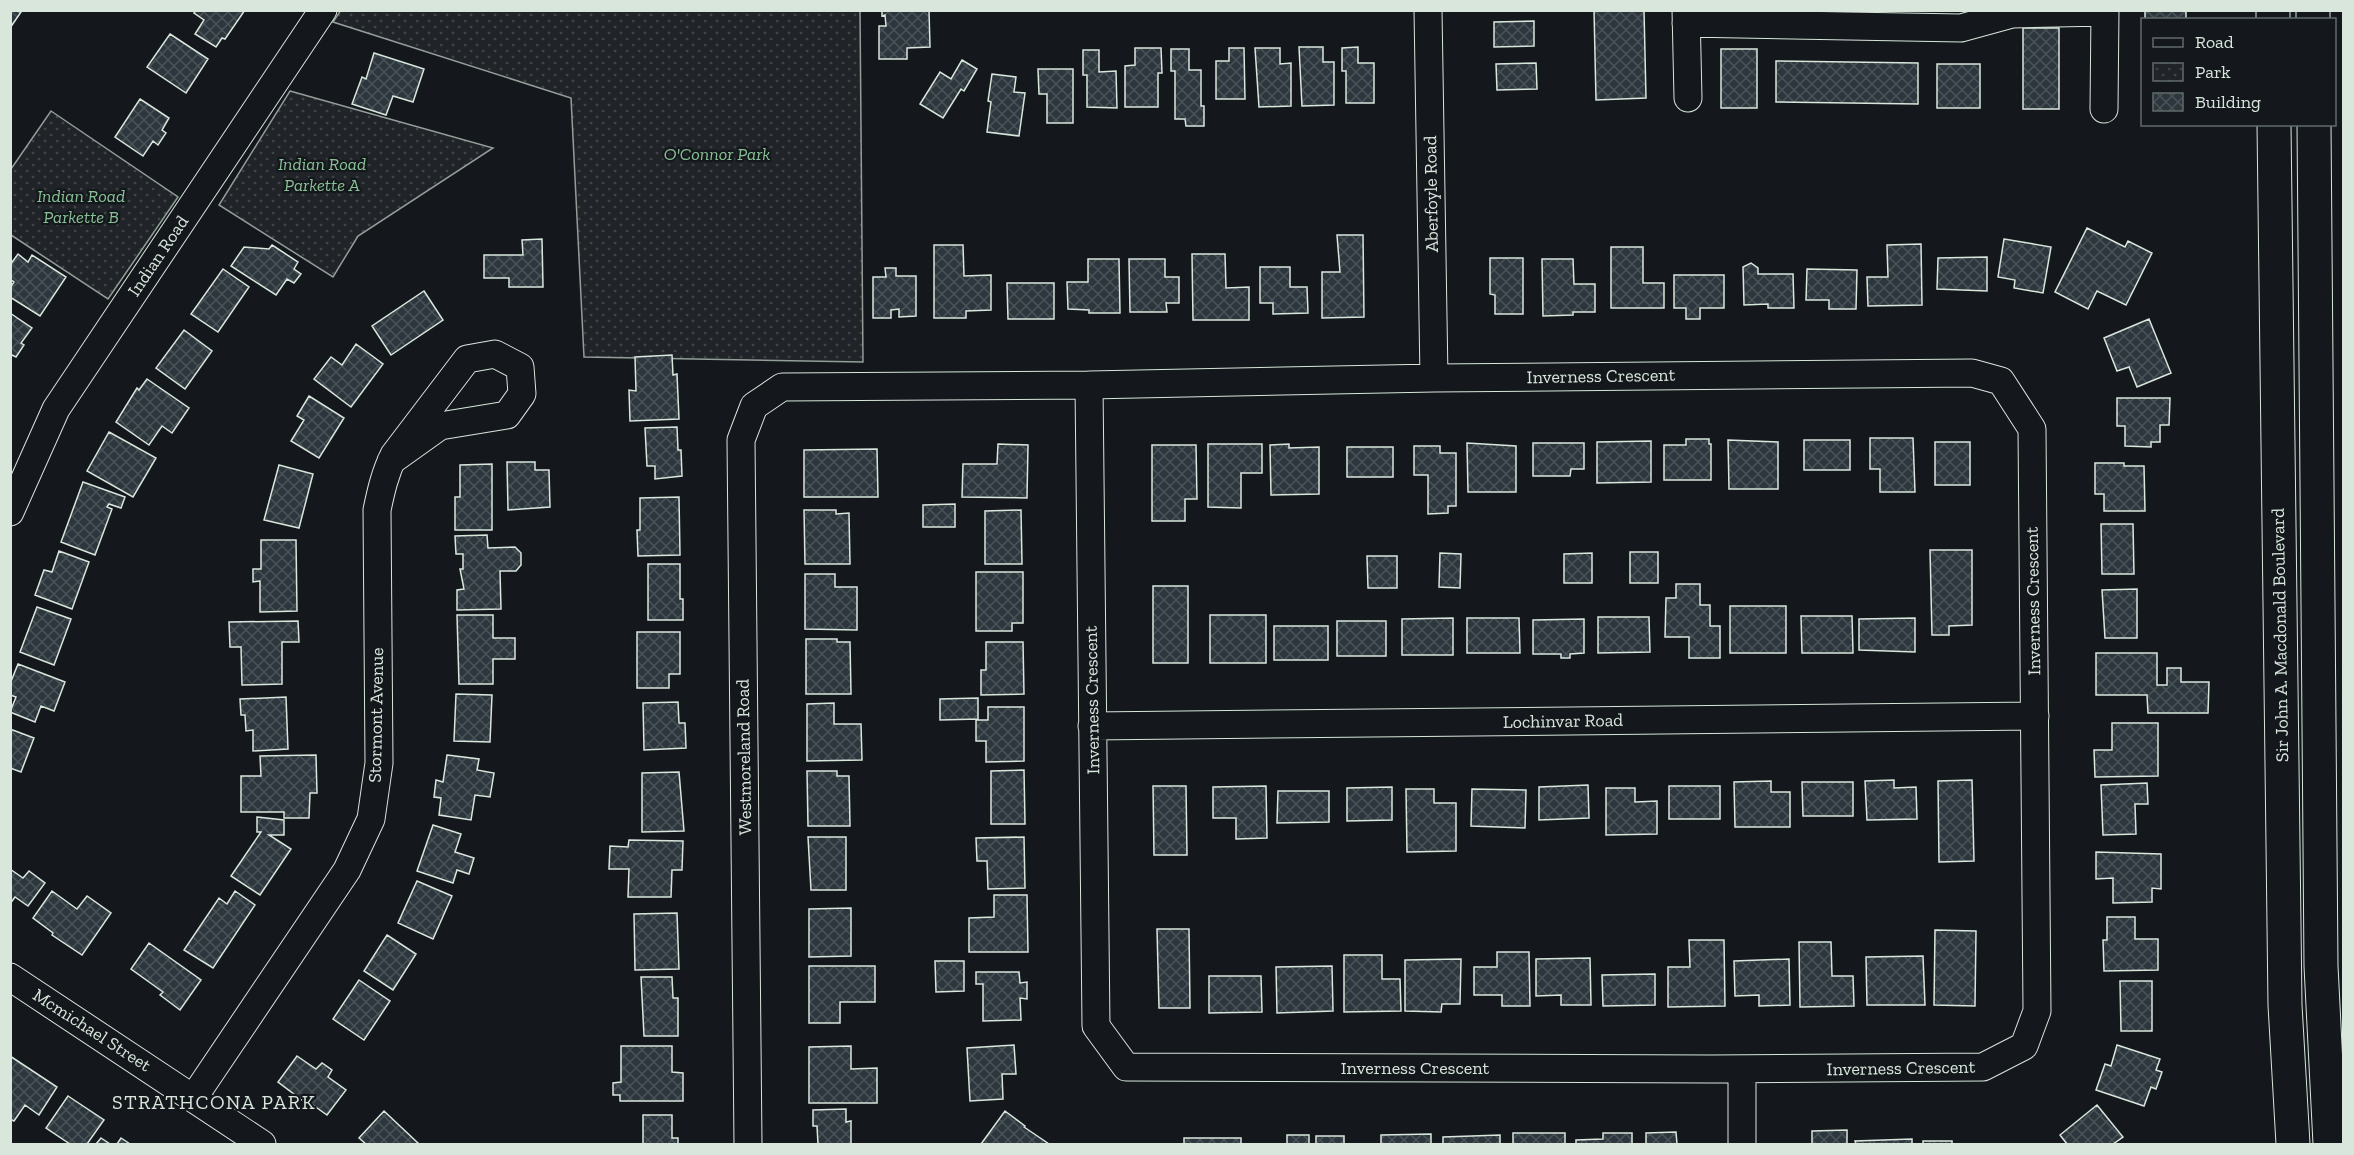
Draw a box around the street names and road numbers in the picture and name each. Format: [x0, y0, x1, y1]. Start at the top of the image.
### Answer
street label: Aberfoyle Road [1419, 135, 1443, 253]
street label: Indian Road [123, 211, 193, 301]
street label: Inverness Crescent [1527, 364, 1676, 388]
street label: Sir John A. Macdonald Boulevard [2267, 508, 2293, 762]
street label: Inverness Crescent [2021, 526, 2045, 675]
street label: Inverness Crescent [1080, 625, 1104, 774]
street label: Stormont Avenue [364, 647, 388, 783]
street label: Westmoreland Road [732, 679, 756, 835]
street label: Lochinvar Road [1503, 709, 1623, 733]
street label: Mcmichael Street [29, 984, 155, 1076]
street label: Inverness Crescent [1827, 1056, 1976, 1080]
street label: Inverness Crescent [1341, 1057, 1490, 1079]

